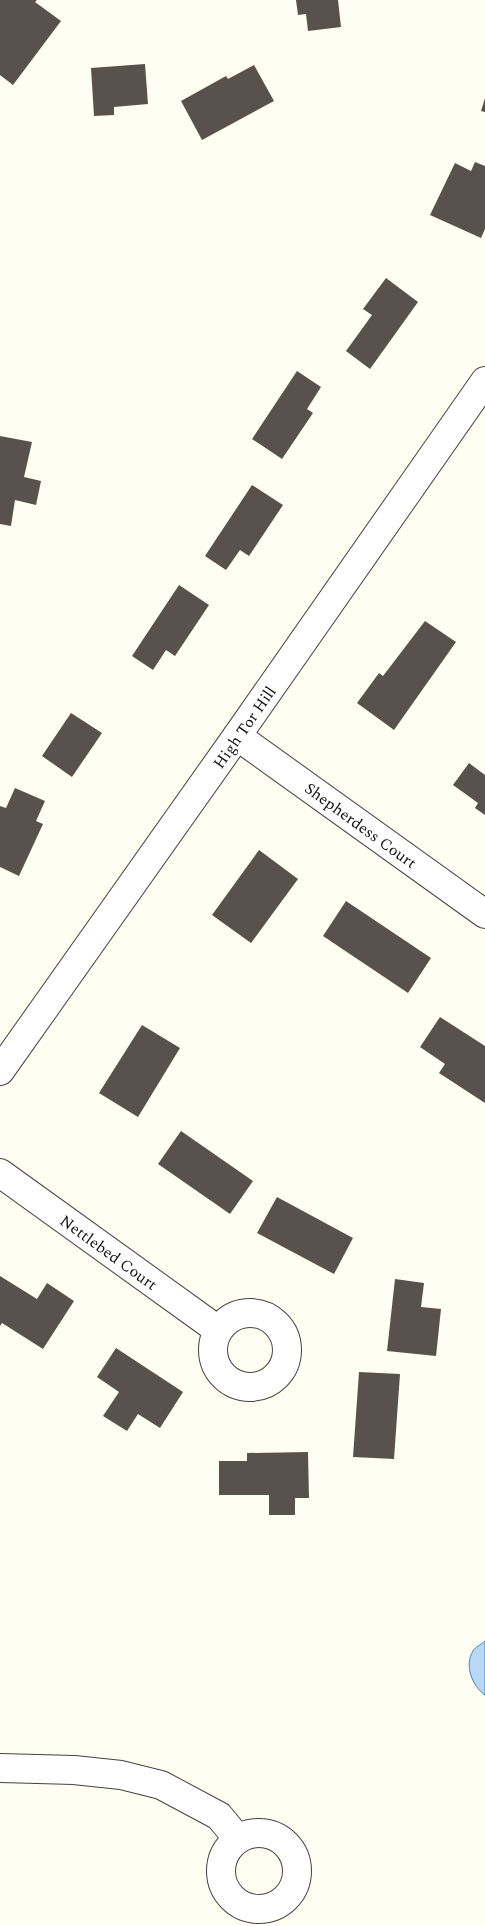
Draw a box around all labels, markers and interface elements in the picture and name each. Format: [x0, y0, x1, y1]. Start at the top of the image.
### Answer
street label: High Tor Hill [207, 681, 282, 774]
street label: Shepherdess Court [299, 777, 422, 875]
street label: Nettlebed Court [55, 1209, 162, 1297]

